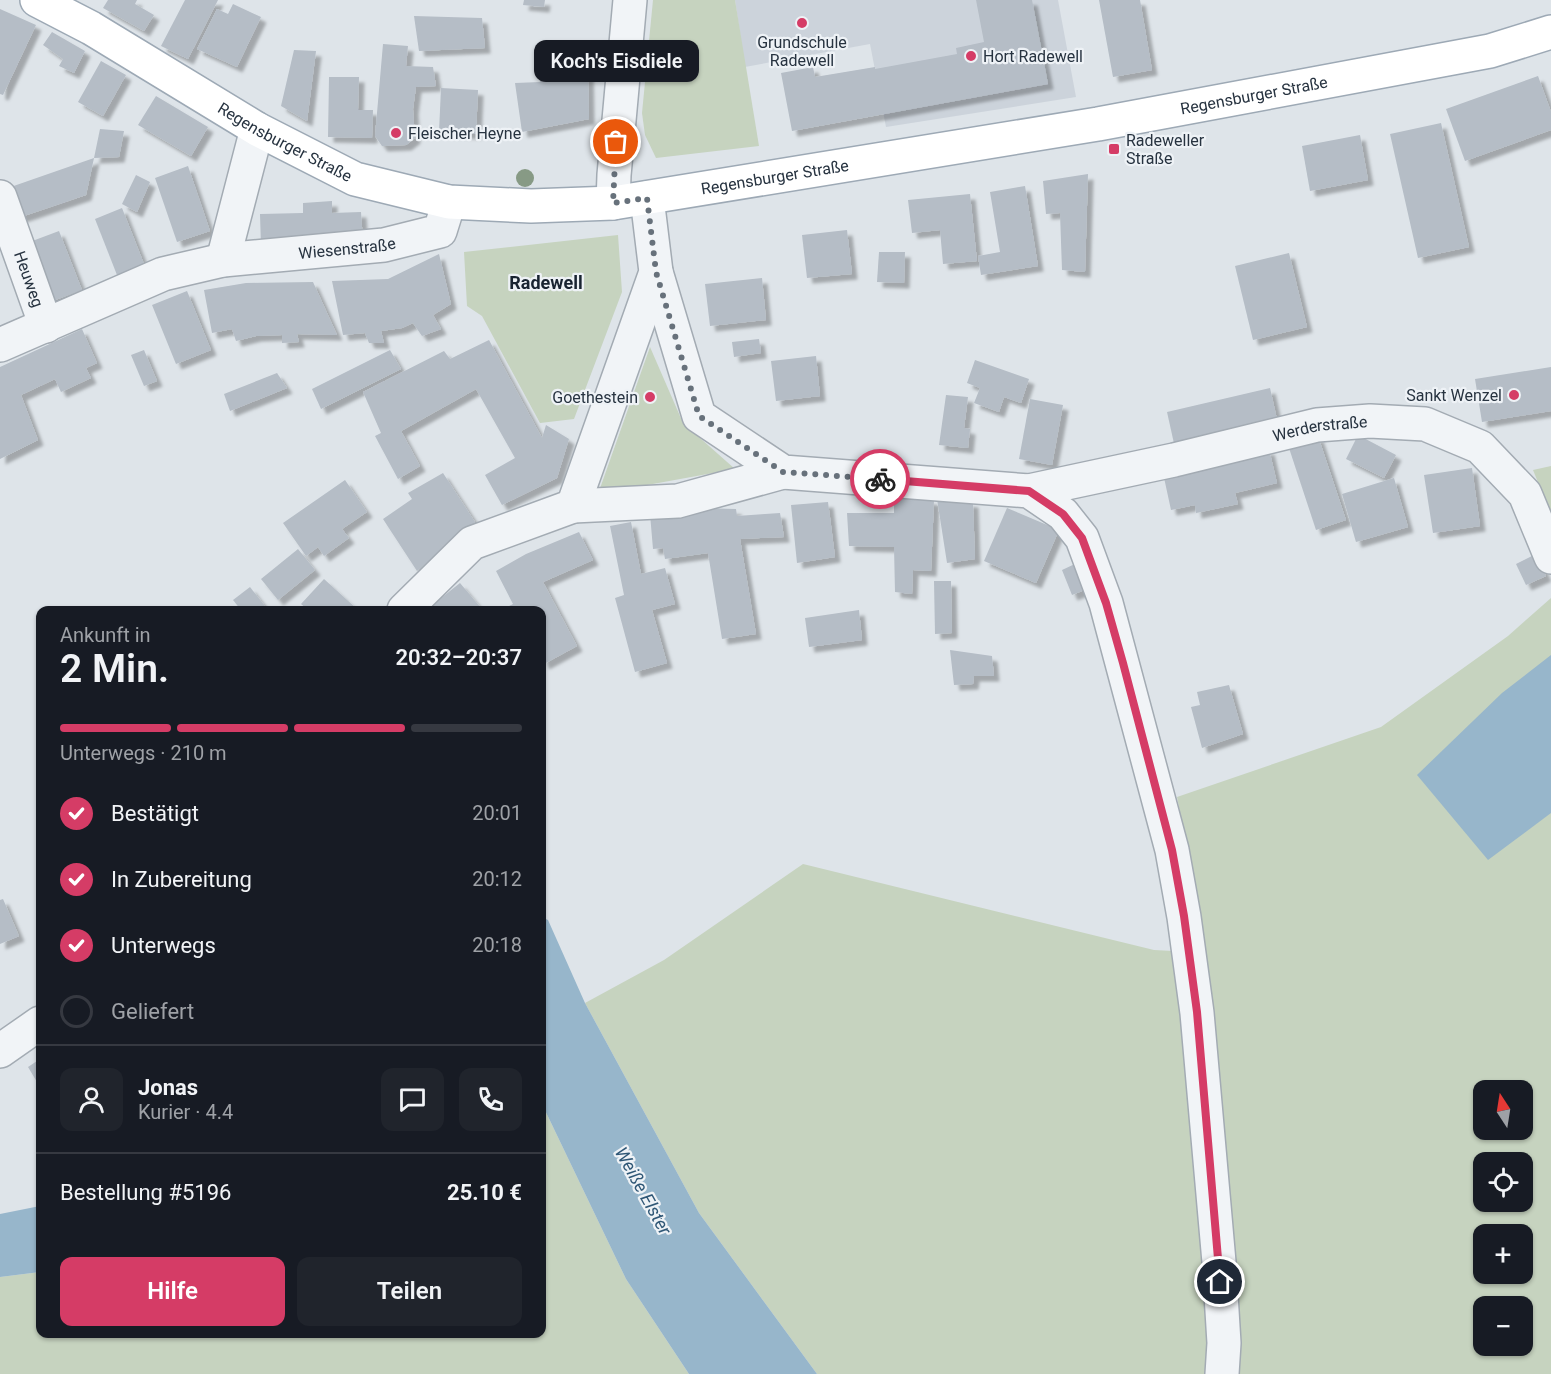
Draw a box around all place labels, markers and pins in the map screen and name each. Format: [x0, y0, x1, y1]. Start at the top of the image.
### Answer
marker: Grundschule Radewell [795, 16, 809, 30]
place label: Grundschule Radewell [757, 33, 847, 70]
callout: Koch's Eisdiele [534, 40, 698, 82]
place label: Hort Radewell [983, 47, 1083, 66]
marker: Hort Radewell [964, 49, 978, 63]
pin [590, 116, 641, 167]
place label: Fleischer Heyne [408, 124, 521, 143]
marker: Fleischer Heyne [389, 126, 403, 140]
place label: Radeweller Straße [1126, 131, 1205, 168]
marker: Radeweller Straße [1107, 142, 1121, 156]
place label: Sankt Wenzel [1406, 386, 1502, 405]
place label: Goethestein [552, 388, 638, 407]
marker: Sankt Wenzel [1507, 388, 1521, 402]
marker: Goethestein [643, 390, 657, 404]
pin [1194, 1256, 1245, 1307]

